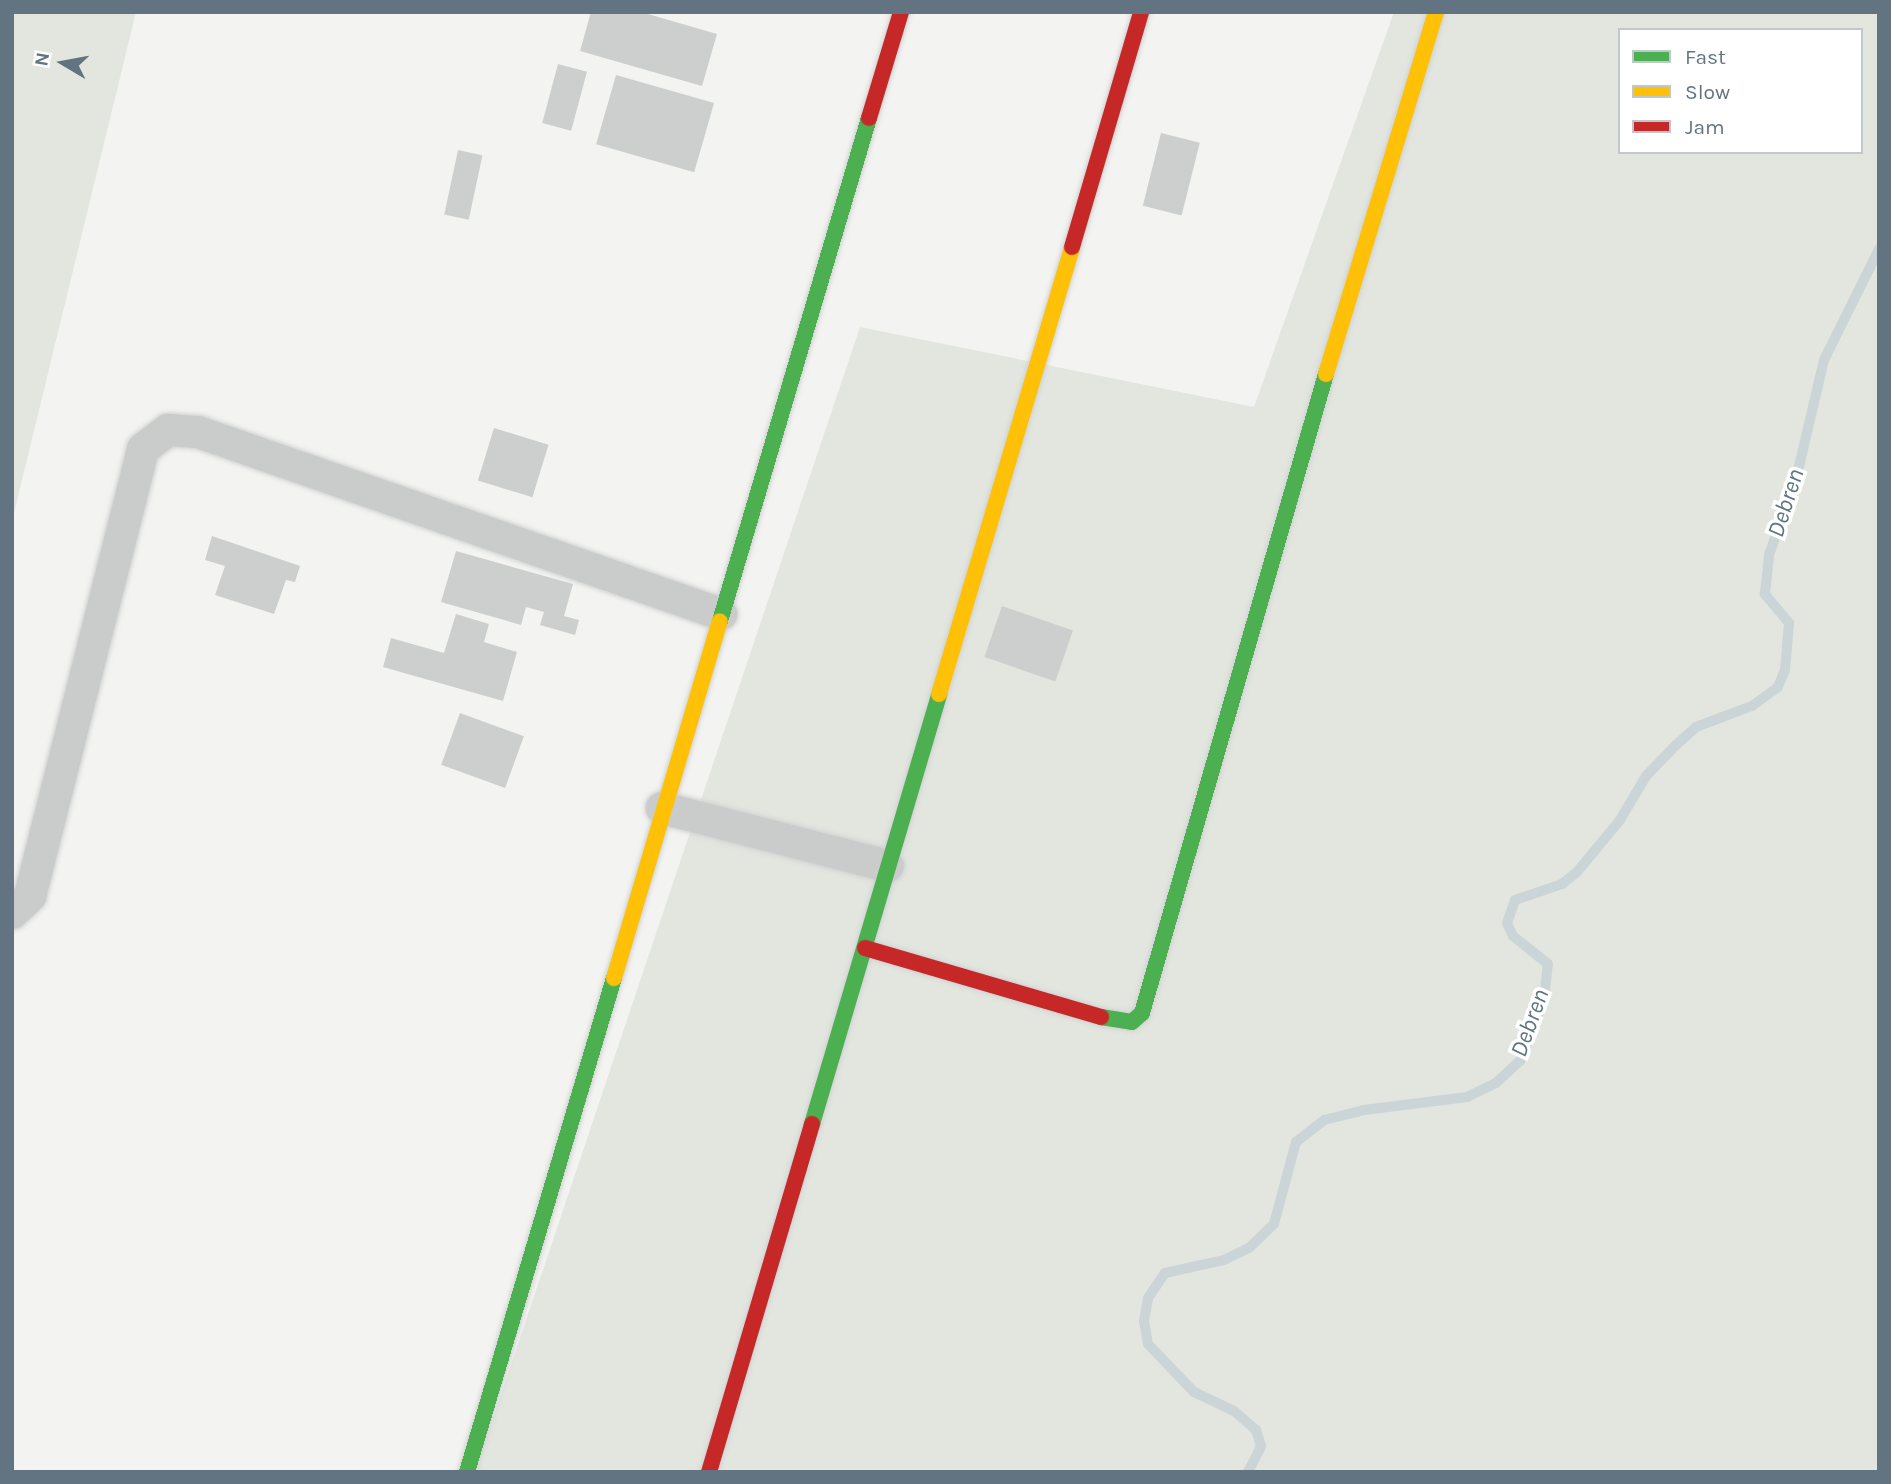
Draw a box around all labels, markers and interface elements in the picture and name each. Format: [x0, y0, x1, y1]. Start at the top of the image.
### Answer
north arrow [28, 28, 98, 98]
legend [1618, 28, 1863, 154]
text: Fast [1685, 45, 1726, 69]
text: N [30, 51, 54, 68]
text: Slow [1685, 80, 1730, 104]
text: Jam [1685, 115, 1725, 139]
water label: Debren [1761, 465, 1811, 541]
water label: Debren [1504, 985, 1556, 1061]

